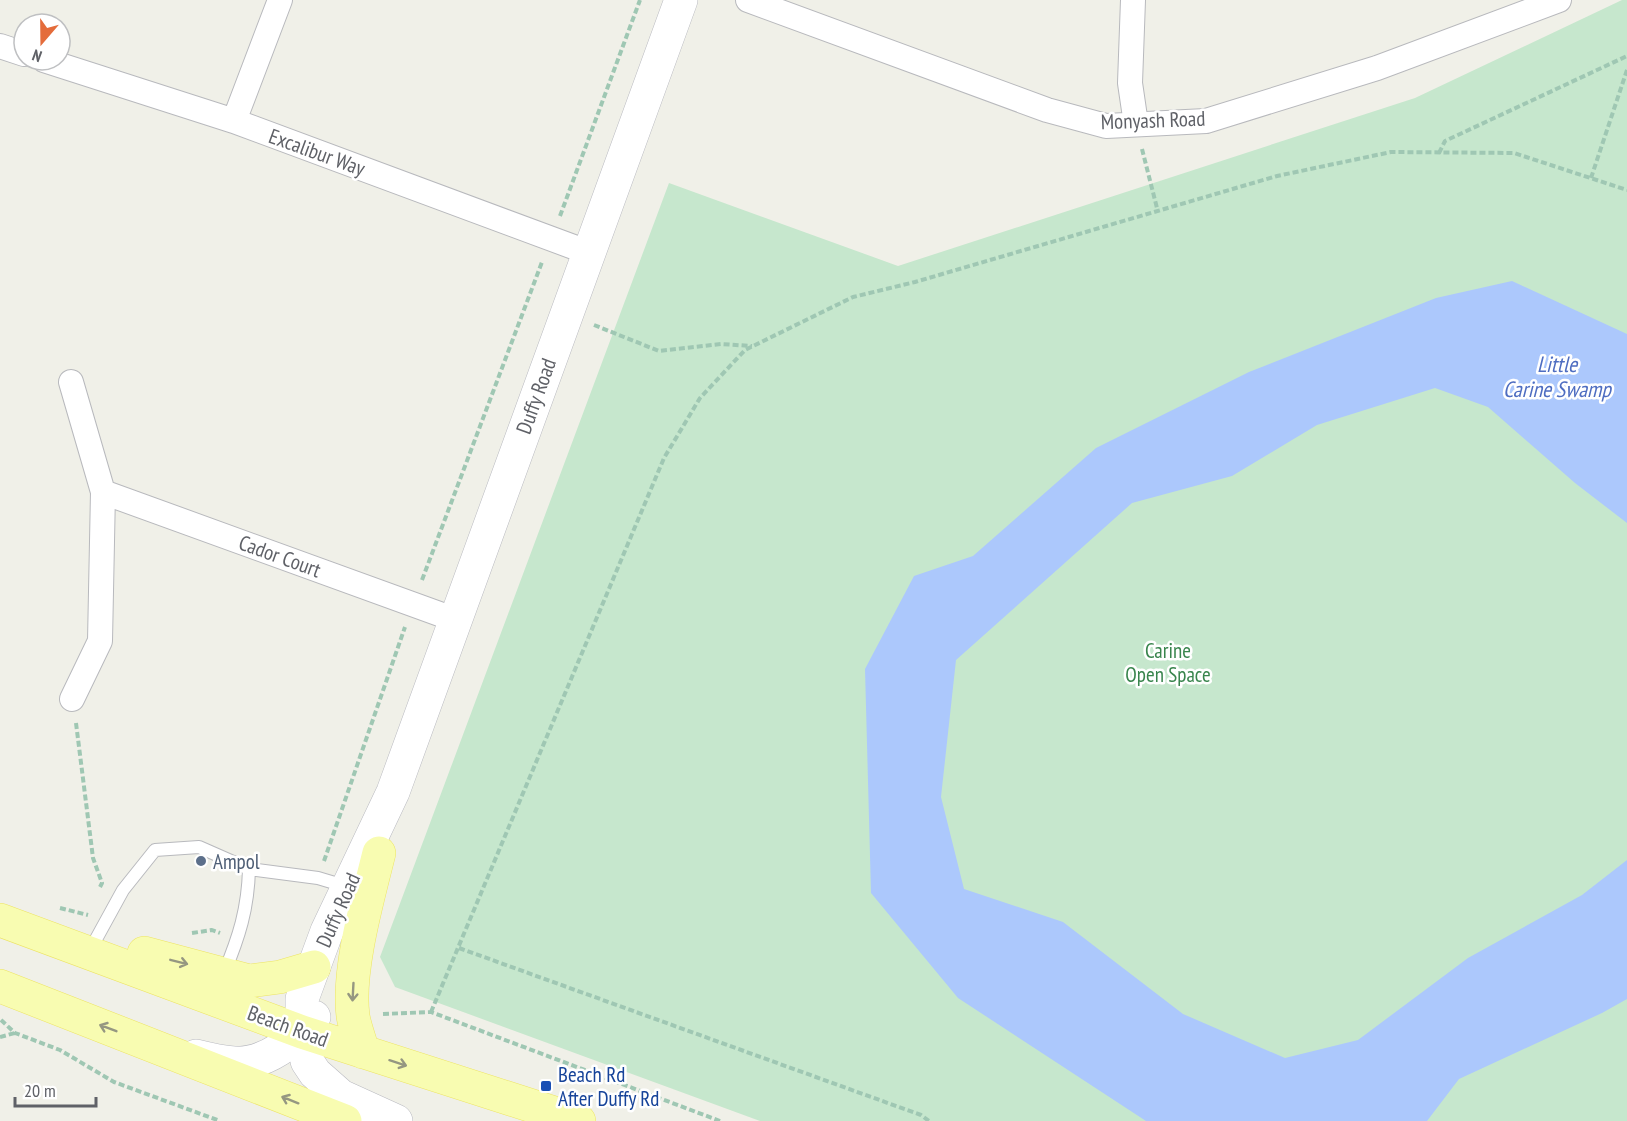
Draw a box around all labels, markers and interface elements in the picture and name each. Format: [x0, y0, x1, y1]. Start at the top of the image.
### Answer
north arrow [12, 12, 72, 72]
text: N [29, 45, 44, 67]
street label: Monyash Road [1100, 105, 1206, 135]
street label: Excalibur Way [265, 122, 369, 182]
water label: Little Carine Swamp [1503, 350, 1612, 403]
street label: Duffy Road [510, 354, 562, 438]
street label: Cador Court [235, 529, 325, 583]
park label: Carine Open Space [1125, 637, 1211, 688]
place label: Ampol [213, 848, 260, 875]
marker: Ampol [194, 854, 208, 868]
street label: Duffy Road [310, 869, 366, 951]
one-way arrow [169, 957, 188, 969]
one-way arrow [348, 982, 359, 1002]
street label: Beach Road [244, 999, 332, 1053]
one-way arrow [99, 1022, 118, 1033]
one-way arrow [388, 1058, 407, 1069]
place label: Beach Rd After Duffy Rd [558, 1061, 659, 1112]
scale bar [15, 1070, 96, 1108]
text: 20 m [24, 1079, 56, 1102]
marker: Beach Rd After Duffy Rd [539, 1079, 553, 1093]
one-way arrow [282, 1093, 300, 1104]

